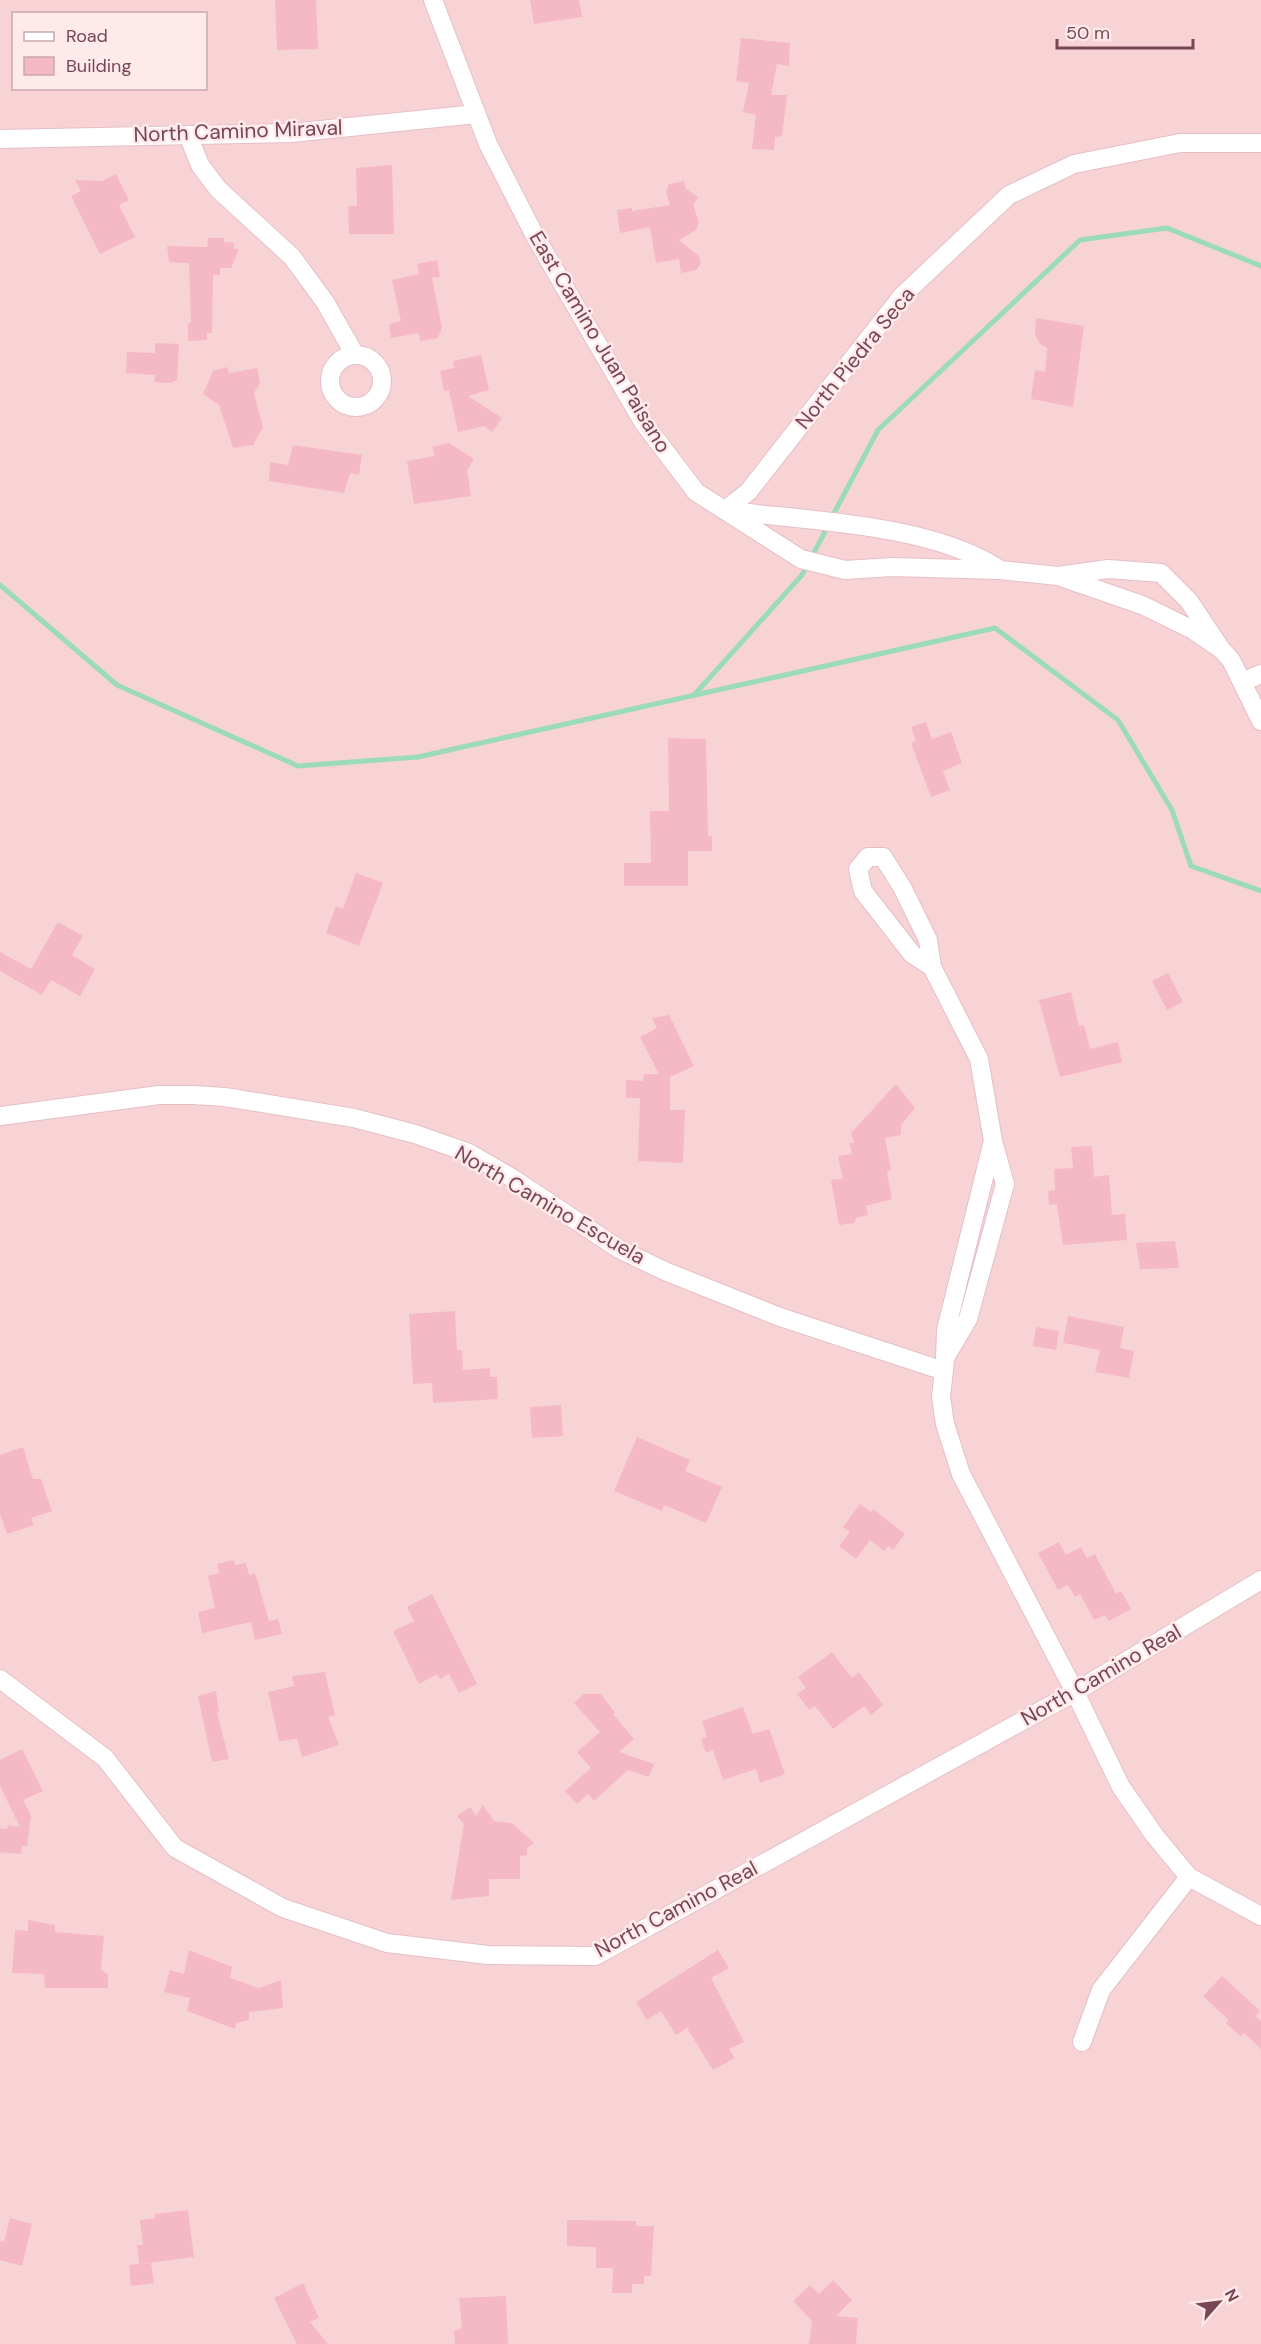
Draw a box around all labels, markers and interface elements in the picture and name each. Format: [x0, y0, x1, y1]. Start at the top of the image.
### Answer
legend [12, 12, 207, 90]
scale bar [1057, 12, 1194, 50]
text: 50 m [1066, 21, 1110, 45]
text: Road [66, 24, 108, 48]
text: Building [66, 54, 131, 78]
street label: North Camino Miraval [133, 113, 343, 149]
street label: East Camino Juan Paisano [523, 226, 677, 458]
street label: North Piedra Seca [789, 281, 921, 435]
street label: North Camino Escuela [450, 1139, 650, 1271]
street label: North Camino Real [1016, 1618, 1186, 1732]
street label: North Camino Real [590, 1854, 762, 1964]
north arrow [1189, 2272, 1249, 2332]
text: N [1220, 2285, 1244, 2305]

